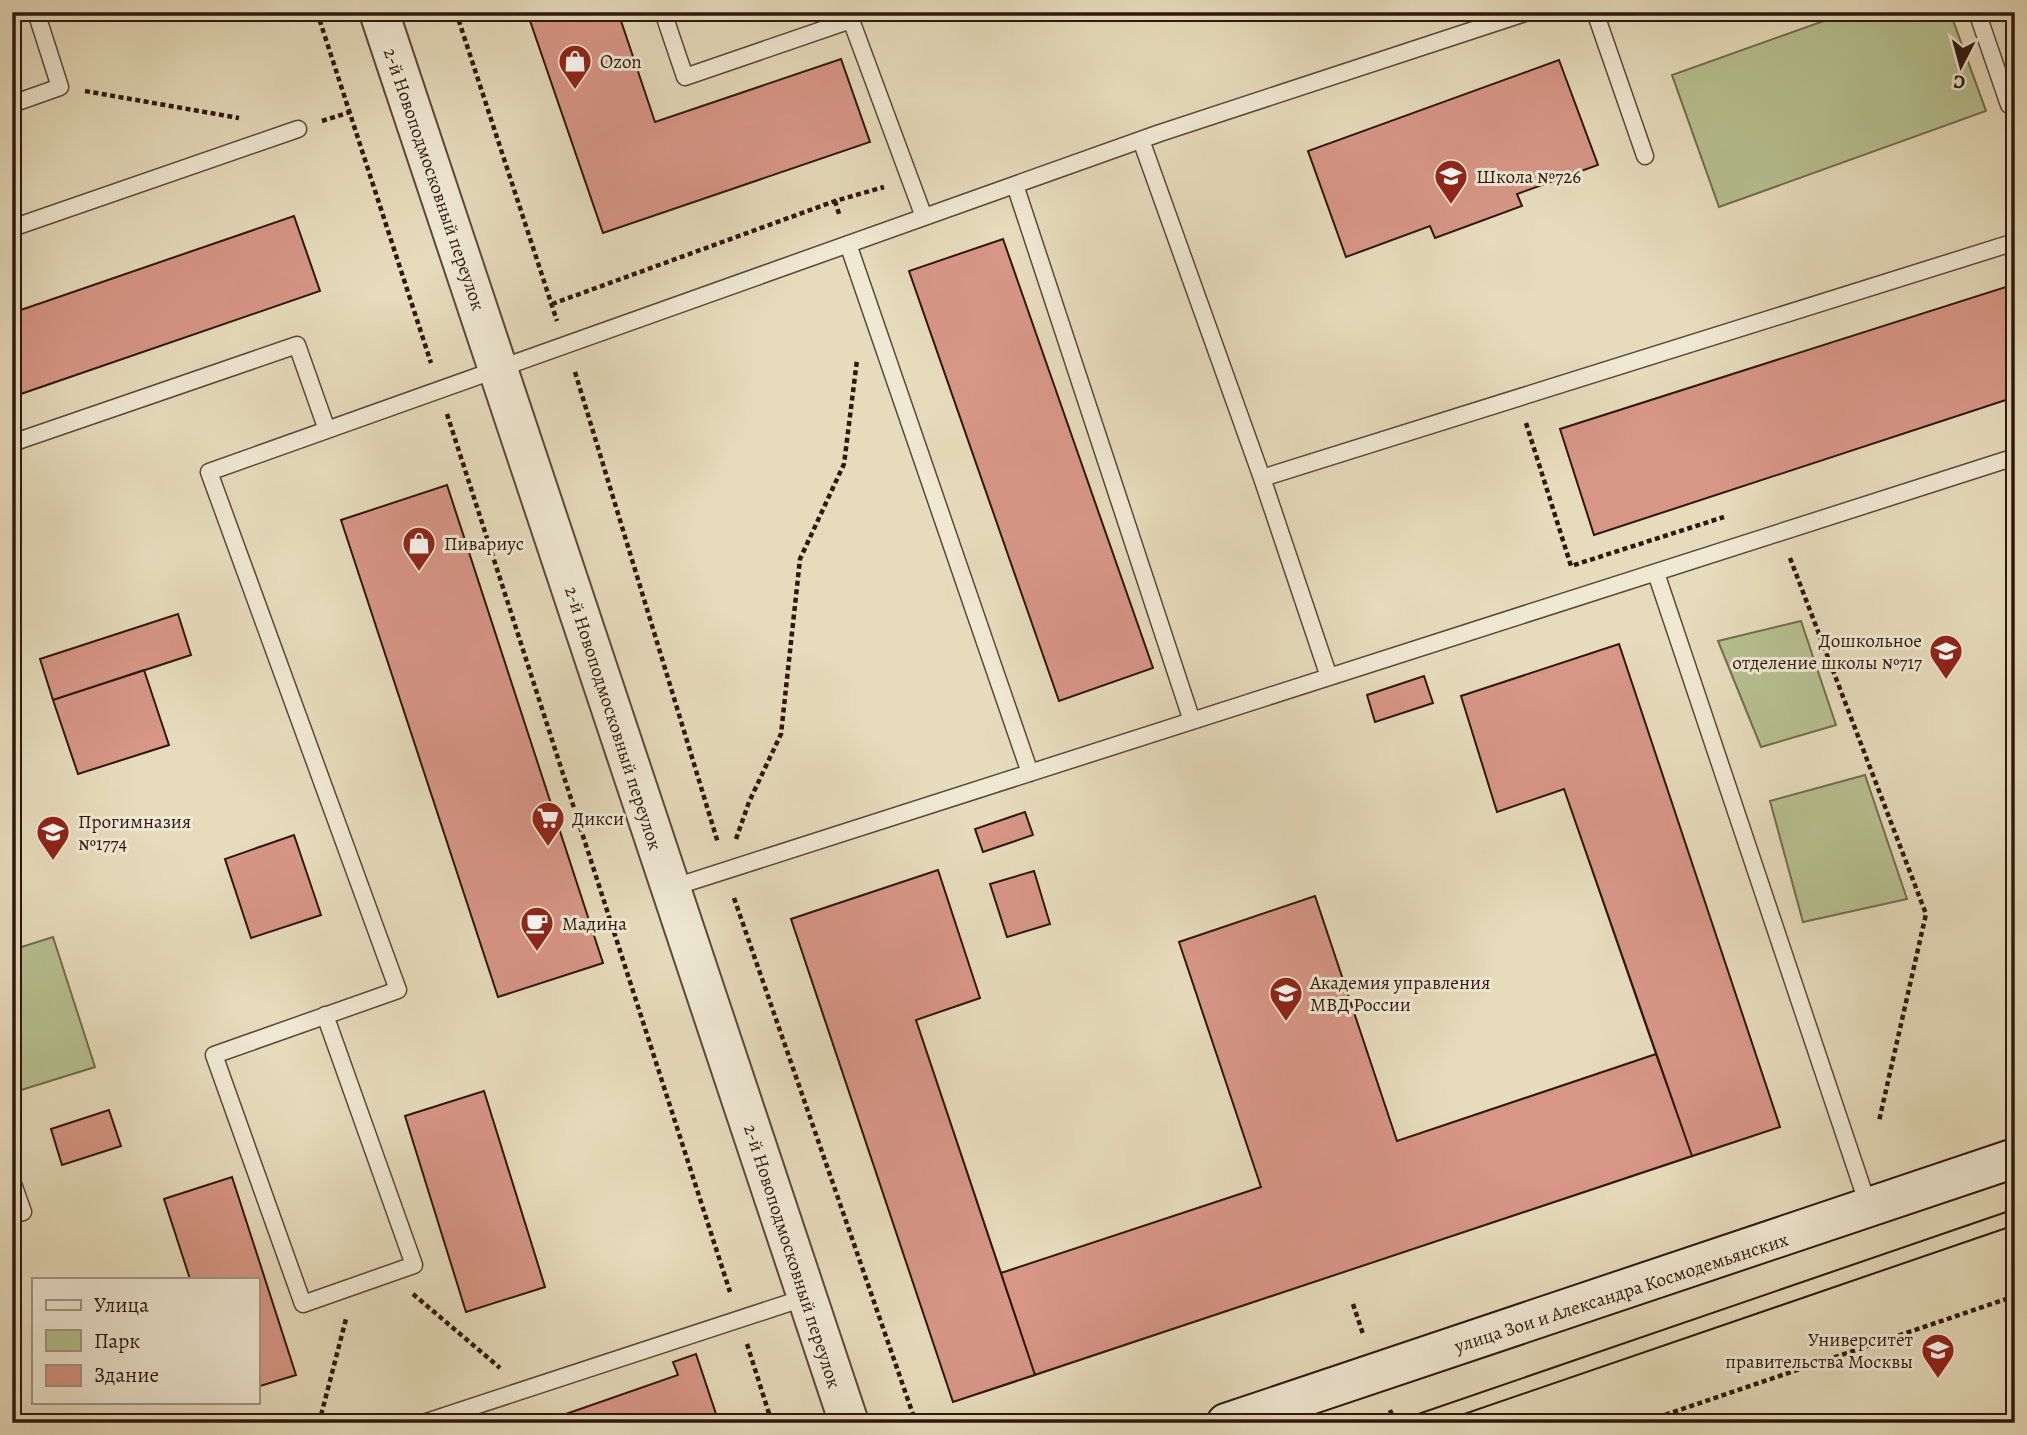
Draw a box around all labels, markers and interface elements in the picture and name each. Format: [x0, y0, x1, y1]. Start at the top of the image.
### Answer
north arrow [1926, 32, 1996, 102]
shop icon: Ozon [556, 42, 594, 91]
street label: 2-й Новоподмосковный переулок [377, 45, 491, 314]
place label: Ozon [600, 49, 642, 75]
text: С [1952, 68, 1967, 95]
school or university icon: Школа №726 [1432, 157, 1470, 206]
place label: Школа №726 [1476, 164, 1581, 190]
shop icon: Пивариус [400, 524, 438, 573]
place label: Пивариус [444, 531, 524, 557]
street label: 2-й Новоподмосковный переулок [558, 583, 668, 854]
place label: Дошкольное отделение школы №717 [1732, 628, 1922, 676]
school or university icon: Дошкольное отделение школы №717 [1927, 632, 1965, 681]
supermarket icon: Дикси [529, 799, 567, 848]
place label: Дикси [572, 806, 624, 832]
place label: Прогимназия №1774 [78, 809, 191, 857]
school or university icon: Прогимназия №1774 [34, 813, 72, 862]
cafe icon: Мадина [518, 904, 556, 953]
place label: Мадина [562, 911, 627, 937]
place label: Академия управления МВД России [1309, 970, 1490, 1018]
school or university icon: Академия управления МВД России [1267, 974, 1305, 1023]
street label: 2-й Новоподмосковный переулок [737, 1121, 847, 1392]
street label: улица Зои и Александра Космодемьянских [1450, 1226, 1792, 1360]
legend [32, 1278, 259, 1404]
text: Улица [94, 1291, 149, 1319]
text: Парк [94, 1327, 140, 1355]
place label: Университет правительства Москвы [1725, 1327, 1914, 1375]
school or university icon: Университет правительства Москвы [1919, 1331, 1957, 1380]
text: Здание [94, 1361, 159, 1389]

